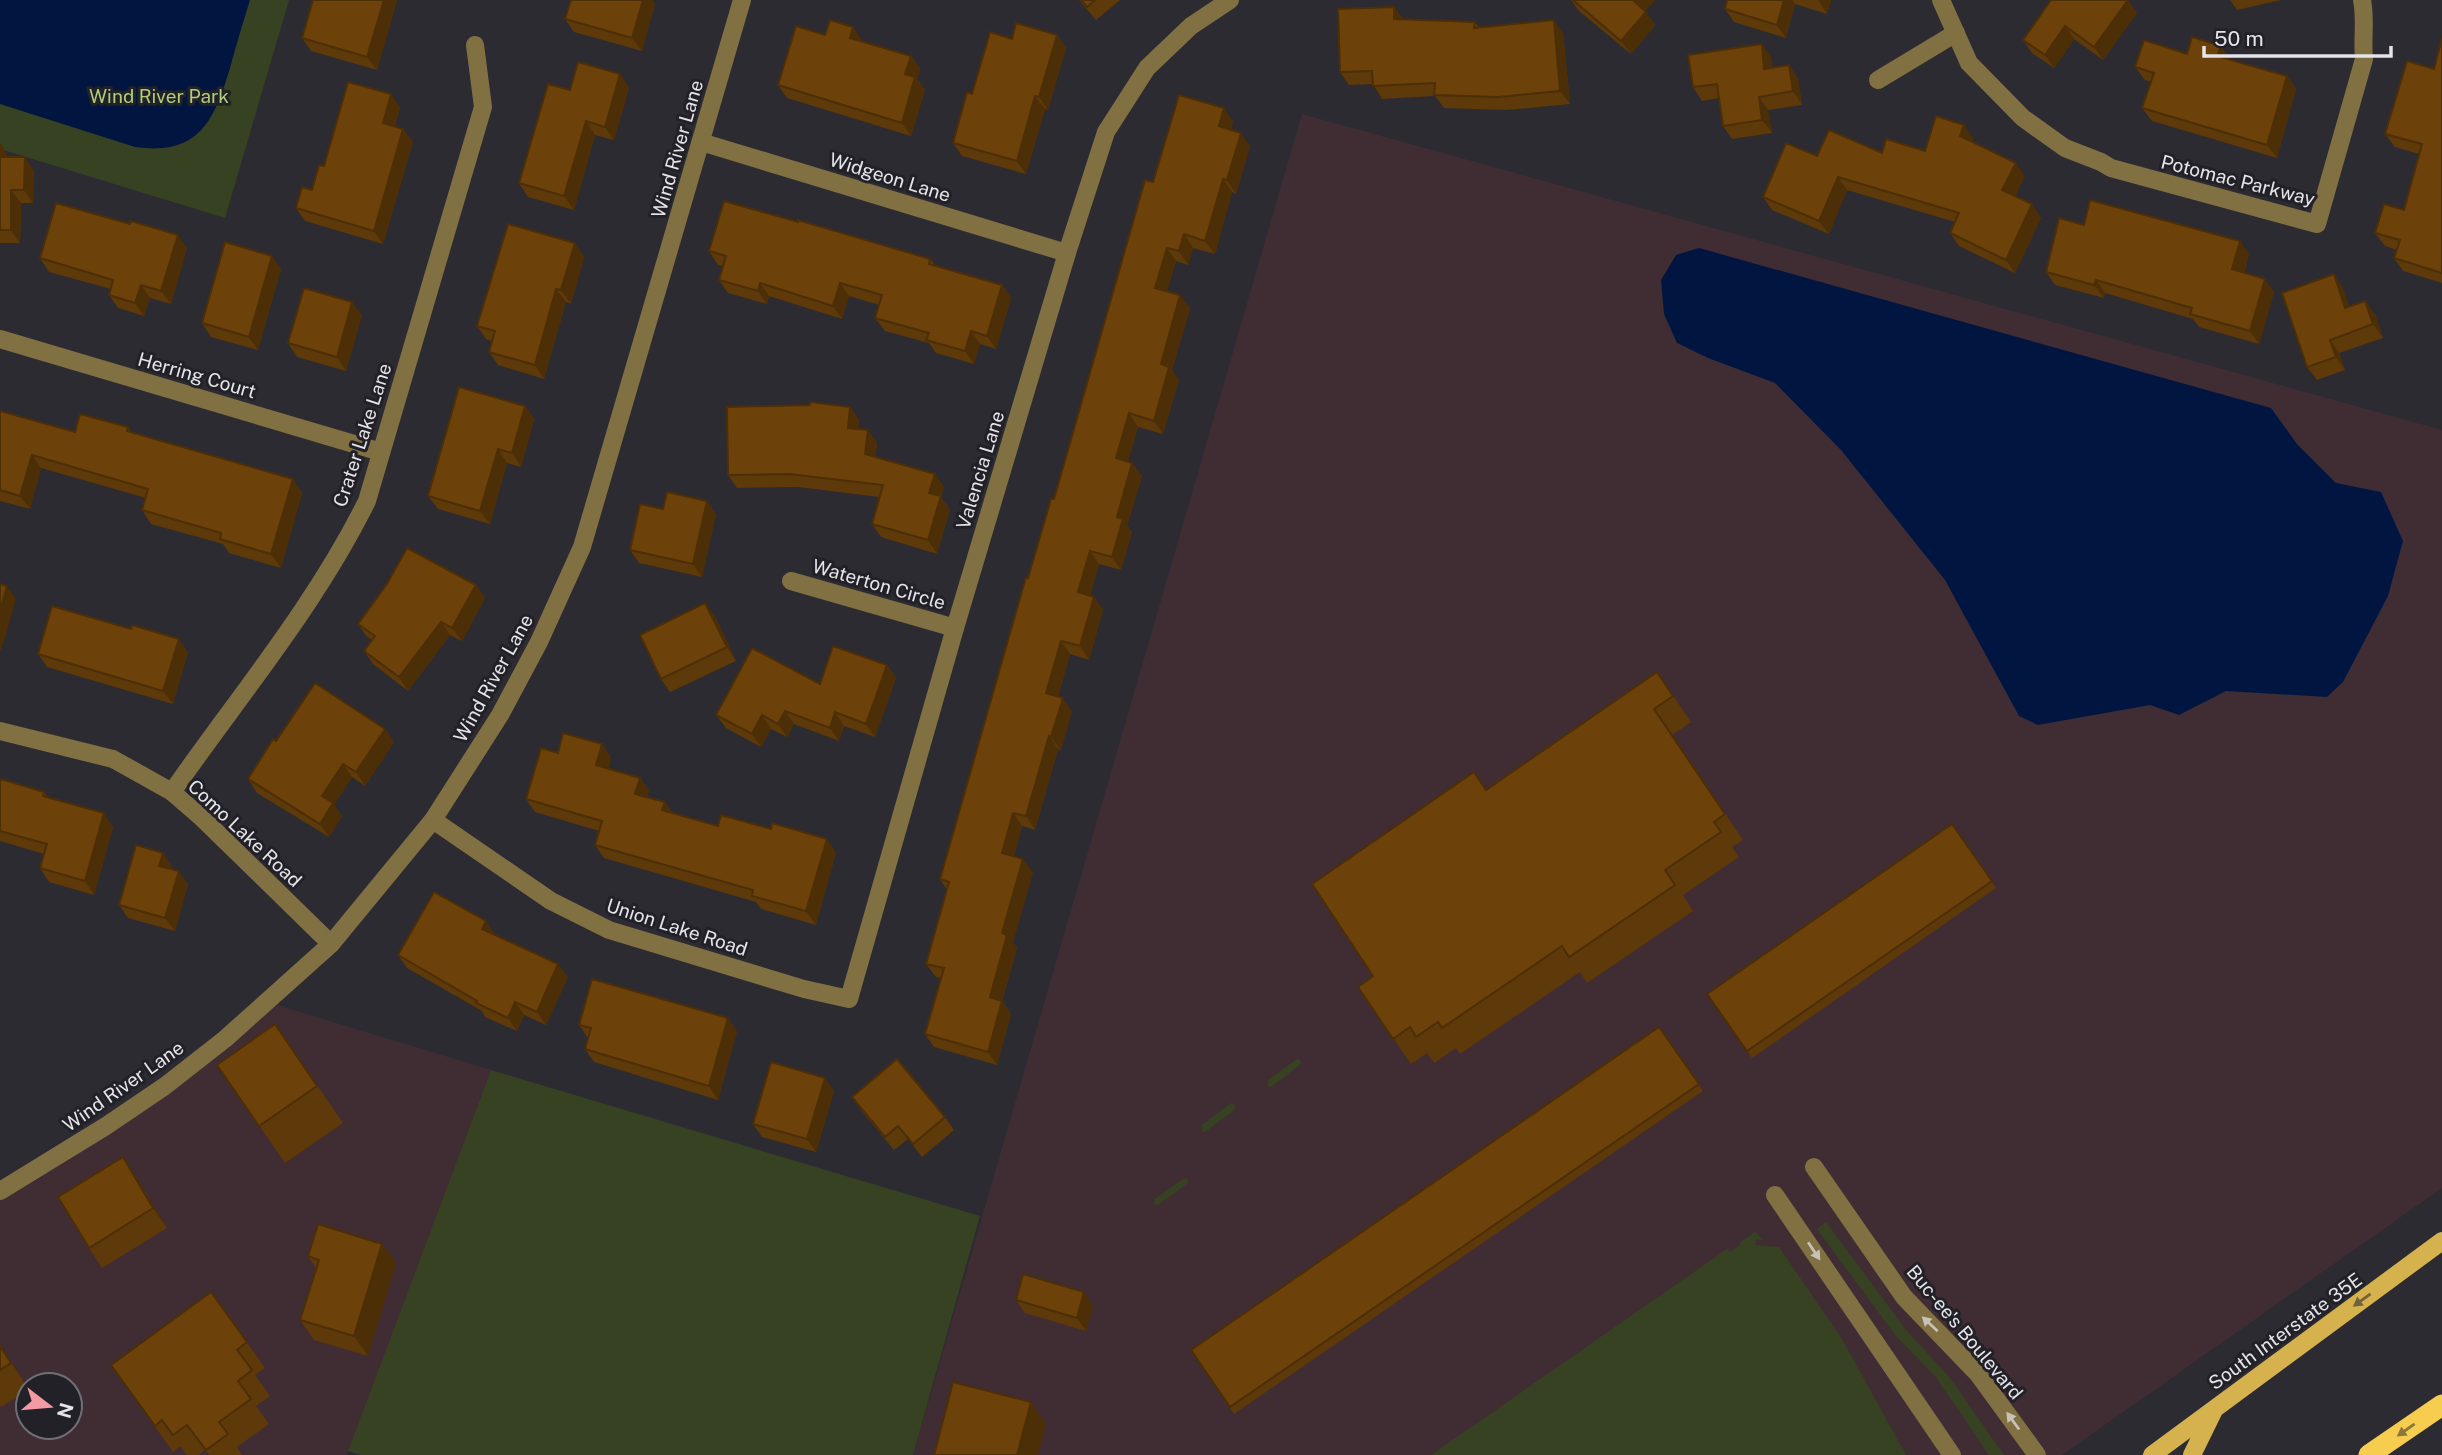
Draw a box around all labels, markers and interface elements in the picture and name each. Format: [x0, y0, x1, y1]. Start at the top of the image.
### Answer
scale bar [2204, 14, 2391, 58]
text: 50 m [2214, 26, 2264, 51]
street label: Wind River Lane [647, 78, 707, 220]
park label: Wind River Park [89, 85, 229, 107]
street label: Widgeon Lane [827, 148, 953, 206]
street label: Potomac Parkway [2159, 150, 2317, 210]
street label: Herring Court [135, 348, 259, 402]
street label: Crater Lake Lane [328, 360, 396, 510]
street label: Valencia Lane [952, 408, 1008, 532]
street label: Waterton Circle [810, 554, 948, 614]
street label: Wind River Lane [449, 610, 537, 746]
street label: Como Lake Road [184, 775, 306, 891]
street label: Union Lake Road [604, 894, 750, 960]
street label: Wind River Lane [58, 1036, 188, 1136]
one-way arrow [1807, 1241, 1820, 1261]
street label: Buc-ee's Boulevard [1902, 1260, 2028, 1404]
street label: South Interstate 35E [2204, 1268, 2366, 1394]
one-way arrow [2353, 1293, 2371, 1307]
one-way arrow [1922, 1316, 1939, 1332]
north arrow [14, 1371, 84, 1441]
text: N [53, 1401, 78, 1421]
one-way arrow [2006, 1412, 2020, 1430]
one-way arrow [2397, 1423, 2415, 1437]

